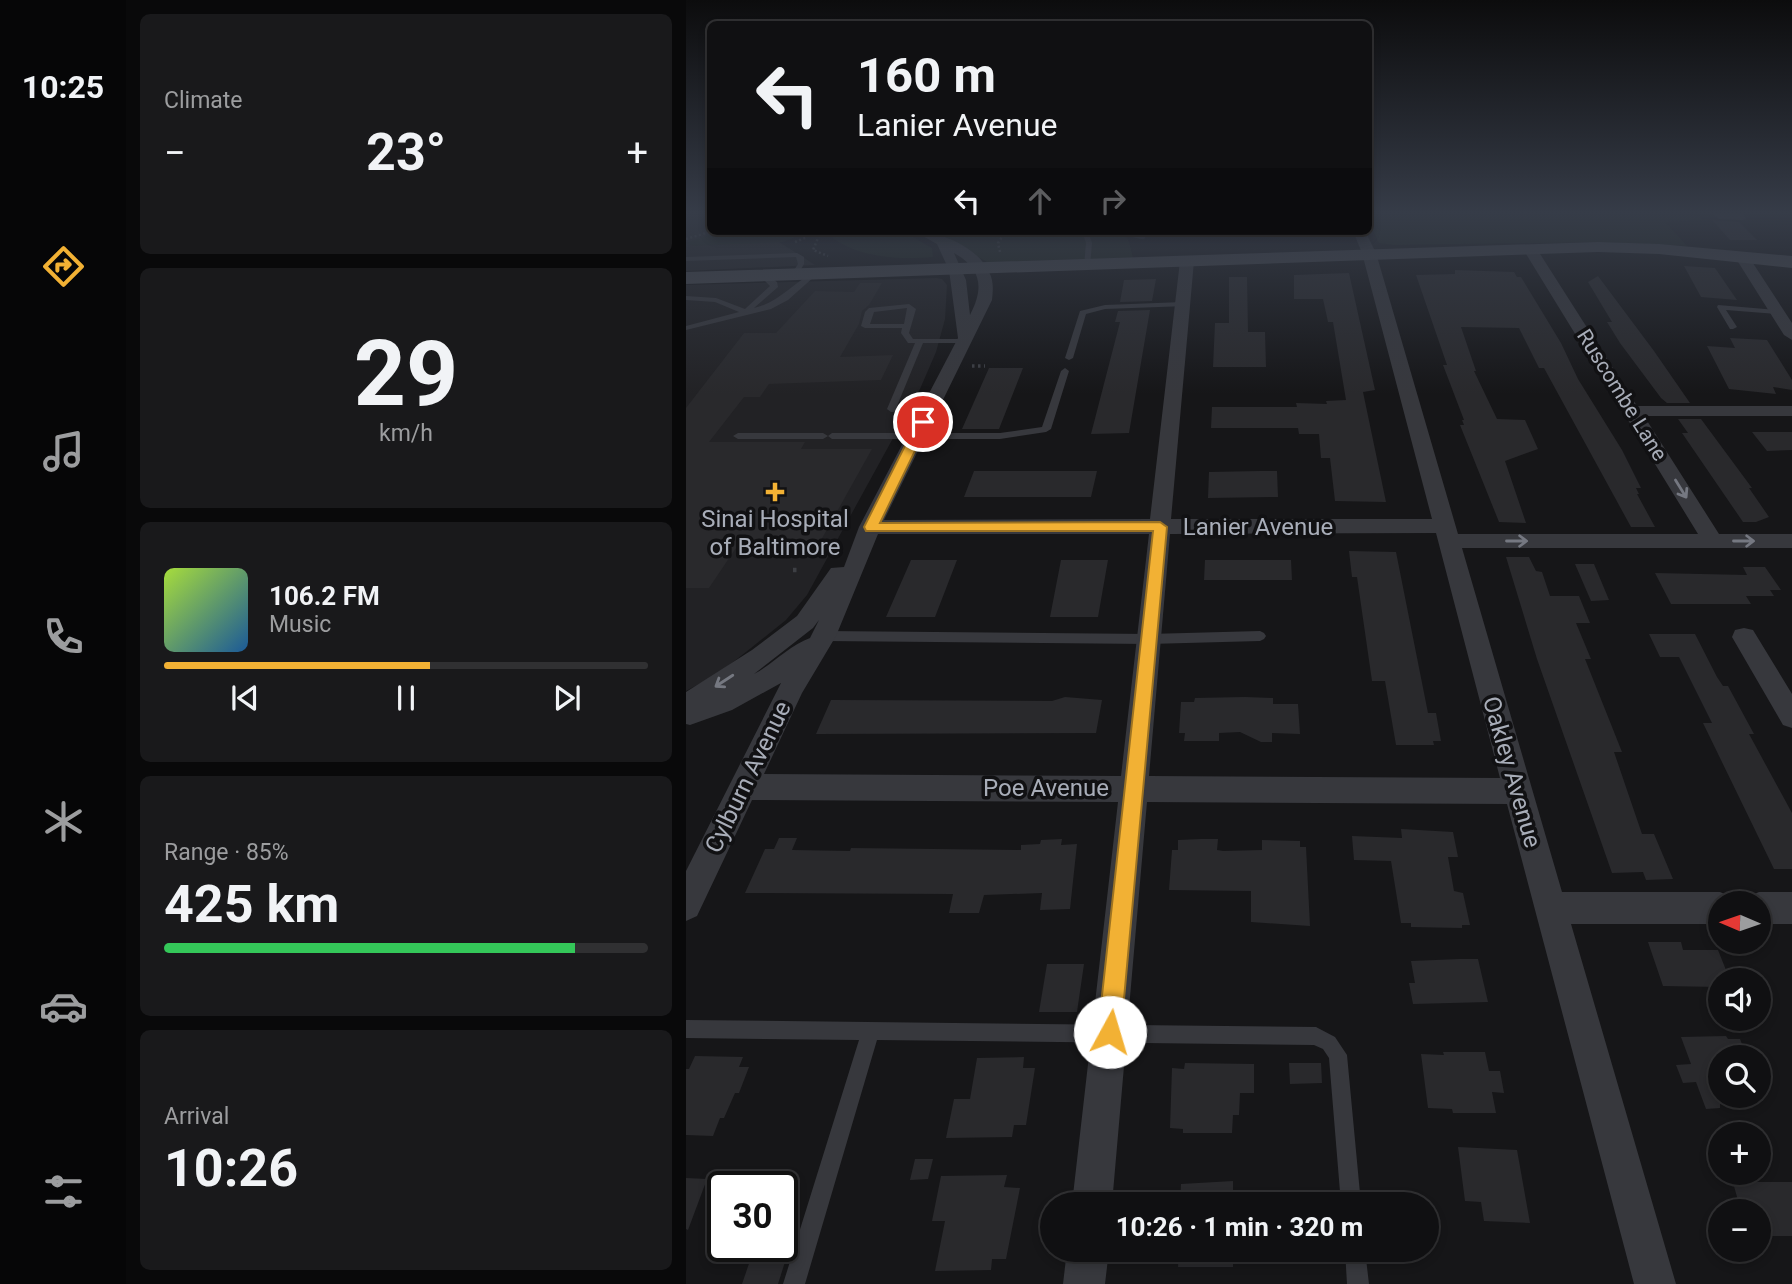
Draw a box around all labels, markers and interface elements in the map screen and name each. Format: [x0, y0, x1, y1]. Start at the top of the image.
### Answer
text: 160 m [857, 47, 996, 104]
icon: left [742, 49, 833, 140]
text: 10:25 [22, 68, 104, 106]
text: Climate [164, 87, 243, 114]
text: Lanier Avenue [857, 106, 1057, 144]
text: 23° [366, 122, 446, 183]
text: − [164, 131, 186, 175]
text: + [626, 131, 648, 175]
icon: left [948, 182, 986, 220]
icon: ahead [1021, 182, 1059, 220]
icon: right [1094, 182, 1132, 220]
icon: directions [39, 242, 88, 291]
text: 29 [354, 321, 458, 427]
street label: Ruscombe Lane [1572, 325, 1672, 465]
pin [893, 392, 953, 452]
icon: arrive [904, 403, 942, 441]
text: km/h [379, 420, 433, 447]
icon: music [39, 427, 88, 476]
one-way arrow [1675, 479, 1689, 499]
marker: Sinai Hospital of Baltimore [765, 482, 785, 502]
place label: Sinai Hospital of Baltimore [701, 505, 849, 561]
street label: Lanier Avenue [1183, 513, 1333, 541]
one-way arrow [1505, 534, 1528, 548]
one-way arrow [1732, 534, 1755, 548]
text: 106.2 FM [269, 581, 380, 611]
text: Music [269, 611, 331, 638]
icon: phone [39, 612, 88, 661]
one-way arrow [715, 674, 734, 688]
icon: previous [226, 679, 264, 717]
icon: pause [387, 679, 425, 717]
icon: next [548, 679, 586, 717]
street label: Oakley Avenue [1477, 693, 1547, 851]
street label: Cylburn Avenue [699, 697, 797, 857]
street label: Poe Avenue [983, 774, 1109, 802]
icon: climate [39, 797, 88, 846]
text: Range · 85% [164, 839, 289, 866]
text: 425 km [164, 874, 339, 935]
north arrow [1708, 891, 1771, 954]
map controls [1708, 891, 1771, 1262]
button: sound [1708, 968, 1771, 1031]
icon: car [39, 982, 88, 1031]
position arrow [1073, 995, 1147, 1069]
button: search [1708, 1045, 1771, 1108]
text: Arrival [164, 1103, 229, 1130]
button: + [1708, 1122, 1771, 1185]
text: 10:26 [164, 1138, 298, 1199]
icon: filters [39, 1167, 88, 1216]
speed limit sign: 30 [707, 1171, 798, 1262]
button: − [1708, 1199, 1771, 1262]
text: 10:26 · 1 min · 320 m [1116, 1212, 1363, 1242]

